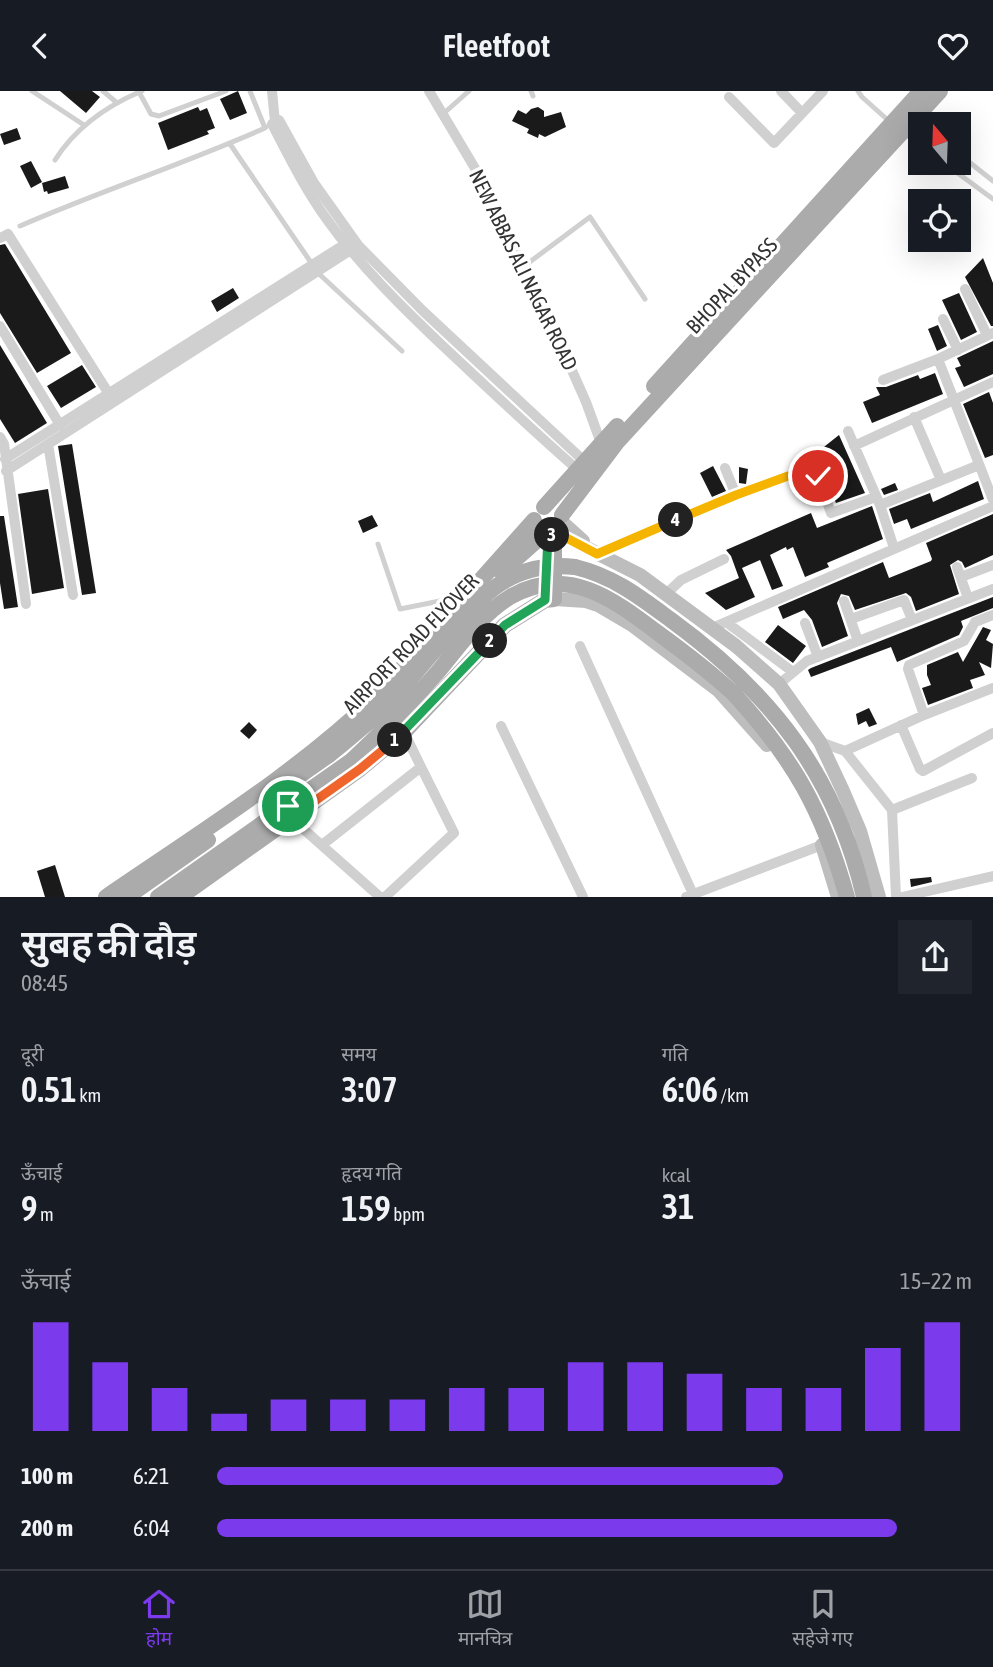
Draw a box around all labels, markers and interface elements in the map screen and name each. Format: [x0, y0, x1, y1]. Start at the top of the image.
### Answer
icon: back [21, 27, 59, 65]
text: Fleetfoot [443, 27, 550, 64]
icon: heart [934, 27, 972, 65]
north arrow [908, 112, 971, 175]
map controls [908, 112, 971, 252]
street label: NEW ABBAS ALI NAGAR ROAD [465, 165, 583, 374]
button: locate [908, 189, 971, 252]
street label: BHOPAL BYPASS [681, 232, 782, 338]
pin [788, 446, 848, 506]
icon: check [799, 457, 837, 495]
pin: 4 [658, 503, 694, 537]
text: 4 [671, 508, 680, 530]
pin: 3 [534, 517, 570, 553]
text: 3 [547, 523, 556, 545]
street label: AIRPORT ROAD FLYOVER [338, 568, 483, 718]
pin: 2 [472, 623, 508, 659]
text: 2 [485, 629, 494, 651]
pin: 1 [378, 723, 412, 757]
text: 1 [390, 728, 399, 750]
pin [258, 776, 318, 836]
icon: arrive [269, 787, 307, 825]
button: share [898, 920, 972, 994]
text: सुबह की दौड़ [21, 922, 197, 965]
text: 08:45 [21, 970, 68, 996]
text: दूरी [21, 1043, 44, 1065]
text: समय [341, 1043, 377, 1065]
text: गति [662, 1043, 688, 1065]
text: 0.51 [21, 1069, 77, 1109]
text: 3:07 [341, 1069, 398, 1109]
text: 6:06 [662, 1069, 718, 1109]
text: km [77, 1084, 101, 1106]
text: /km [718, 1084, 749, 1106]
text: ऊँचाई [21, 1162, 62, 1184]
text: हृदय गति [341, 1162, 402, 1184]
text: kcal [662, 1164, 691, 1186]
text: 31 [662, 1186, 695, 1226]
text: 9 [21, 1188, 37, 1228]
text: 159 [341, 1188, 391, 1228]
text: m [37, 1203, 54, 1225]
text: bpm [391, 1203, 425, 1225]
text: ऊँचाई [21, 1268, 71, 1294]
text: 15–22 m [900, 1268, 972, 1294]
text: 100 m [21, 1463, 73, 1489]
text: 6:21 [133, 1463, 170, 1489]
text: 200 m [21, 1515, 73, 1541]
text: 6:04 [133, 1515, 170, 1541]
tab: होम [140, 1585, 178, 1653]
tab: मानचित्र [458, 1585, 512, 1653]
tab: सहेजे गए [792, 1585, 853, 1653]

